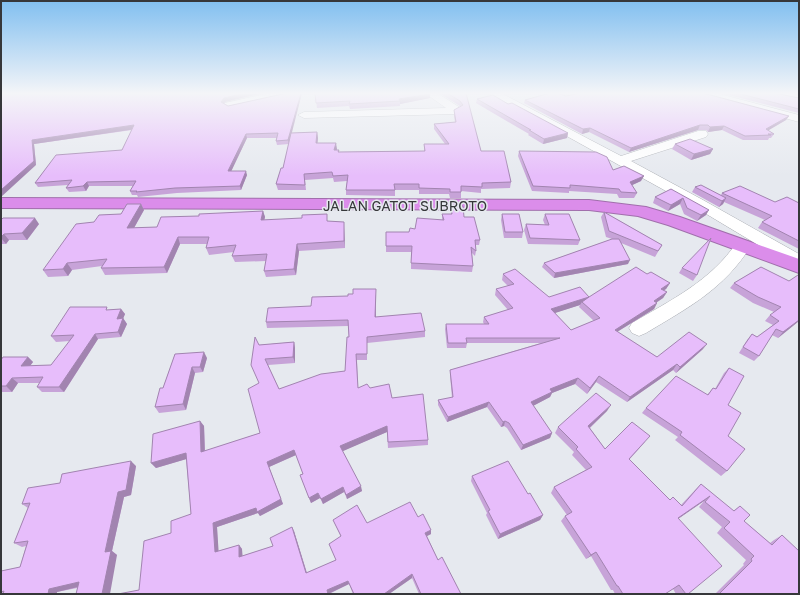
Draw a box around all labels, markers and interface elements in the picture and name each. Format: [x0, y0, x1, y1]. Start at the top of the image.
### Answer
street label: JALAN GATOT SUBROTO [323, 197, 487, 214]

